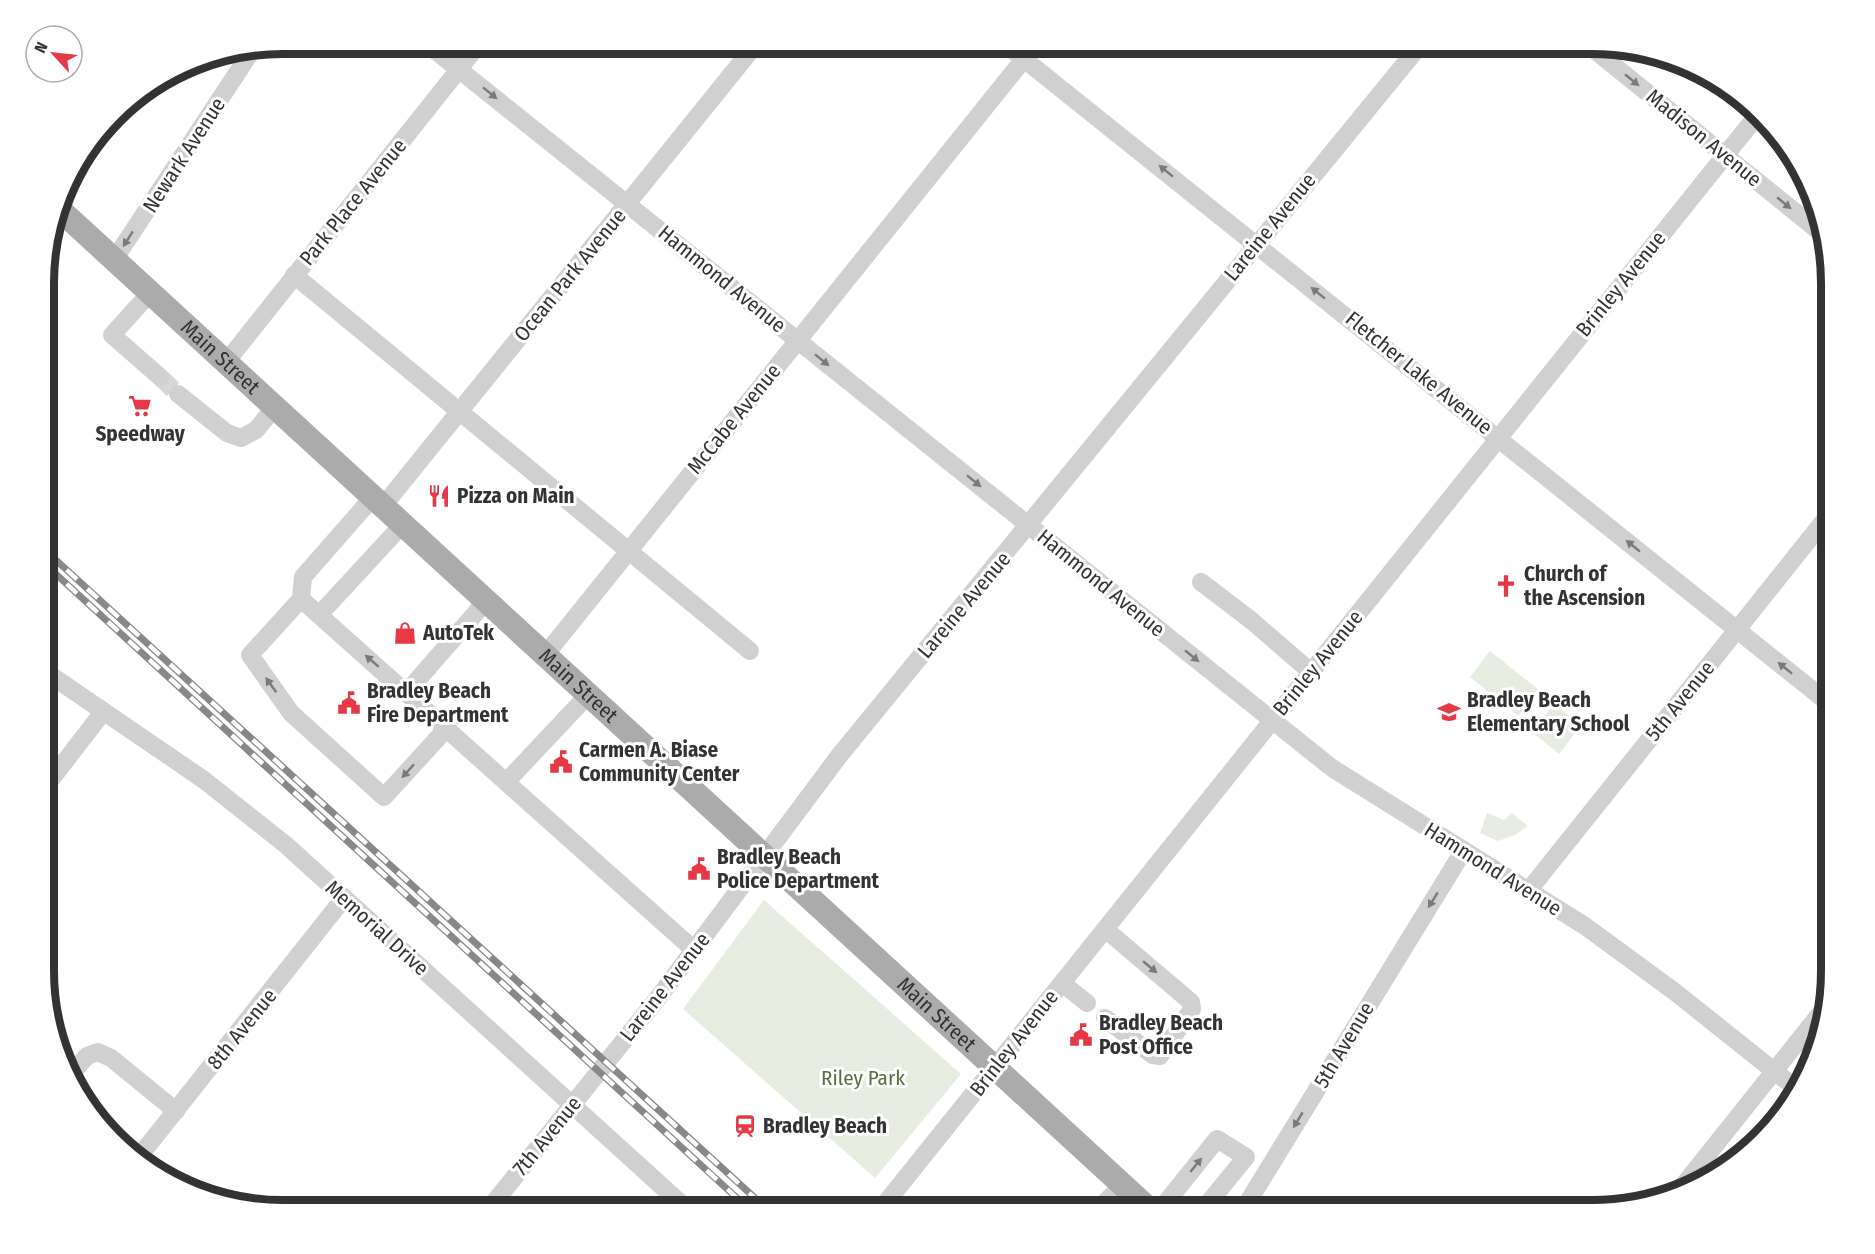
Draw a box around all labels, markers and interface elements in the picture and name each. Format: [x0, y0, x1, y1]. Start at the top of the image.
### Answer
north arrow [24, 24, 84, 84]
text: N [30, 39, 52, 56]
one-way arrow [1625, 73, 1640, 86]
street label: Madison Avenue [1641, 84, 1767, 192]
one-way arrow [482, 86, 497, 99]
street label: Newark Avenue [137, 93, 231, 217]
street label: Park Place Avenue [294, 133, 412, 271]
one-way arrow [1158, 165, 1173, 177]
street label: Lareine Avenue [1219, 168, 1321, 286]
one-way arrow [1776, 196, 1791, 209]
street label: Ocean Park Avenue [508, 203, 632, 347]
street label: Hammond Avenue [653, 220, 791, 338]
street label: Brinley Avenue [1571, 226, 1671, 342]
one-way arrow [123, 230, 134, 247]
one-way arrow [1310, 286, 1326, 299]
street label: Fletcher Lake Avenue [1340, 306, 1498, 440]
street label: Main Street [175, 314, 265, 400]
one-way arrow [814, 353, 830, 366]
street label: McCabe Avenue [682, 359, 786, 479]
supermarket icon: Speedway [127, 393, 153, 419]
place label: Speedway [95, 421, 186, 447]
one-way arrow [966, 475, 982, 488]
restaurant icon: Pizza on Main [426, 483, 452, 509]
place label: Pizza on Main [457, 483, 575, 509]
street label: Hammond Avenue [1032, 524, 1170, 642]
one-way arrow [1626, 541, 1641, 553]
street label: Lareine Avenue [912, 546, 1016, 664]
place label: Church of the Ascension [1524, 561, 1645, 611]
church icon: Church of the Ascension [1493, 573, 1519, 599]
street label: Brinley Avenue [1268, 605, 1368, 721]
shop icon: AutoTek [392, 620, 418, 646]
place label: AutoTek [422, 620, 494, 646]
street label: Main Street [534, 643, 624, 728]
one-way arrow [1184, 649, 1200, 662]
one-way arrow [365, 655, 380, 668]
street label: 5th Avenue [1640, 656, 1720, 746]
one-way arrow [1778, 663, 1793, 675]
one-way arrow [266, 678, 278, 693]
place label: Bradley Beach Fire Department [367, 678, 509, 728]
place label: Bradley Beach Elementary School [1467, 687, 1630, 737]
public building icon: Bradley Beach Fire Department [336, 690, 362, 716]
school or university icon: Bradley Beach Elementary School [1436, 699, 1462, 725]
place label: Carmen A. Biase Community Center [579, 737, 740, 787]
public building icon: Carmen A. Biase Community Center [548, 749, 574, 775]
one-way arrow [402, 763, 415, 778]
street label: Hammond Avenue [1420, 816, 1566, 922]
place label: Bradley Beach Police Department [717, 844, 879, 894]
public building icon: Bradley Beach Police Department [686, 856, 712, 882]
street label: Memorial Drive [320, 875, 434, 981]
one-way arrow [1427, 892, 1438, 908]
street label: Lareine Avenue [614, 927, 716, 1047]
one-way arrow [1142, 960, 1157, 973]
street label: Main Street [892, 971, 982, 1057]
street label: 8th Avenue [202, 983, 282, 1075]
street label: Brinley Avenue [964, 984, 1064, 1102]
street label: 5th Avenue [1308, 997, 1380, 1093]
place label: Bradley Beach Post Office [1099, 1010, 1223, 1060]
public building icon: Bradley Beach Post Office [1068, 1022, 1094, 1048]
park label: Riley Park [821, 1065, 905, 1091]
street label: 7th Avenue [507, 1091, 587, 1181]
one-way arrow [1293, 1112, 1304, 1128]
station icon: Bradley Beach [732, 1113, 758, 1139]
place label: Bradley Beach [763, 1113, 887, 1139]
one-way arrow [1190, 1157, 1202, 1172]

